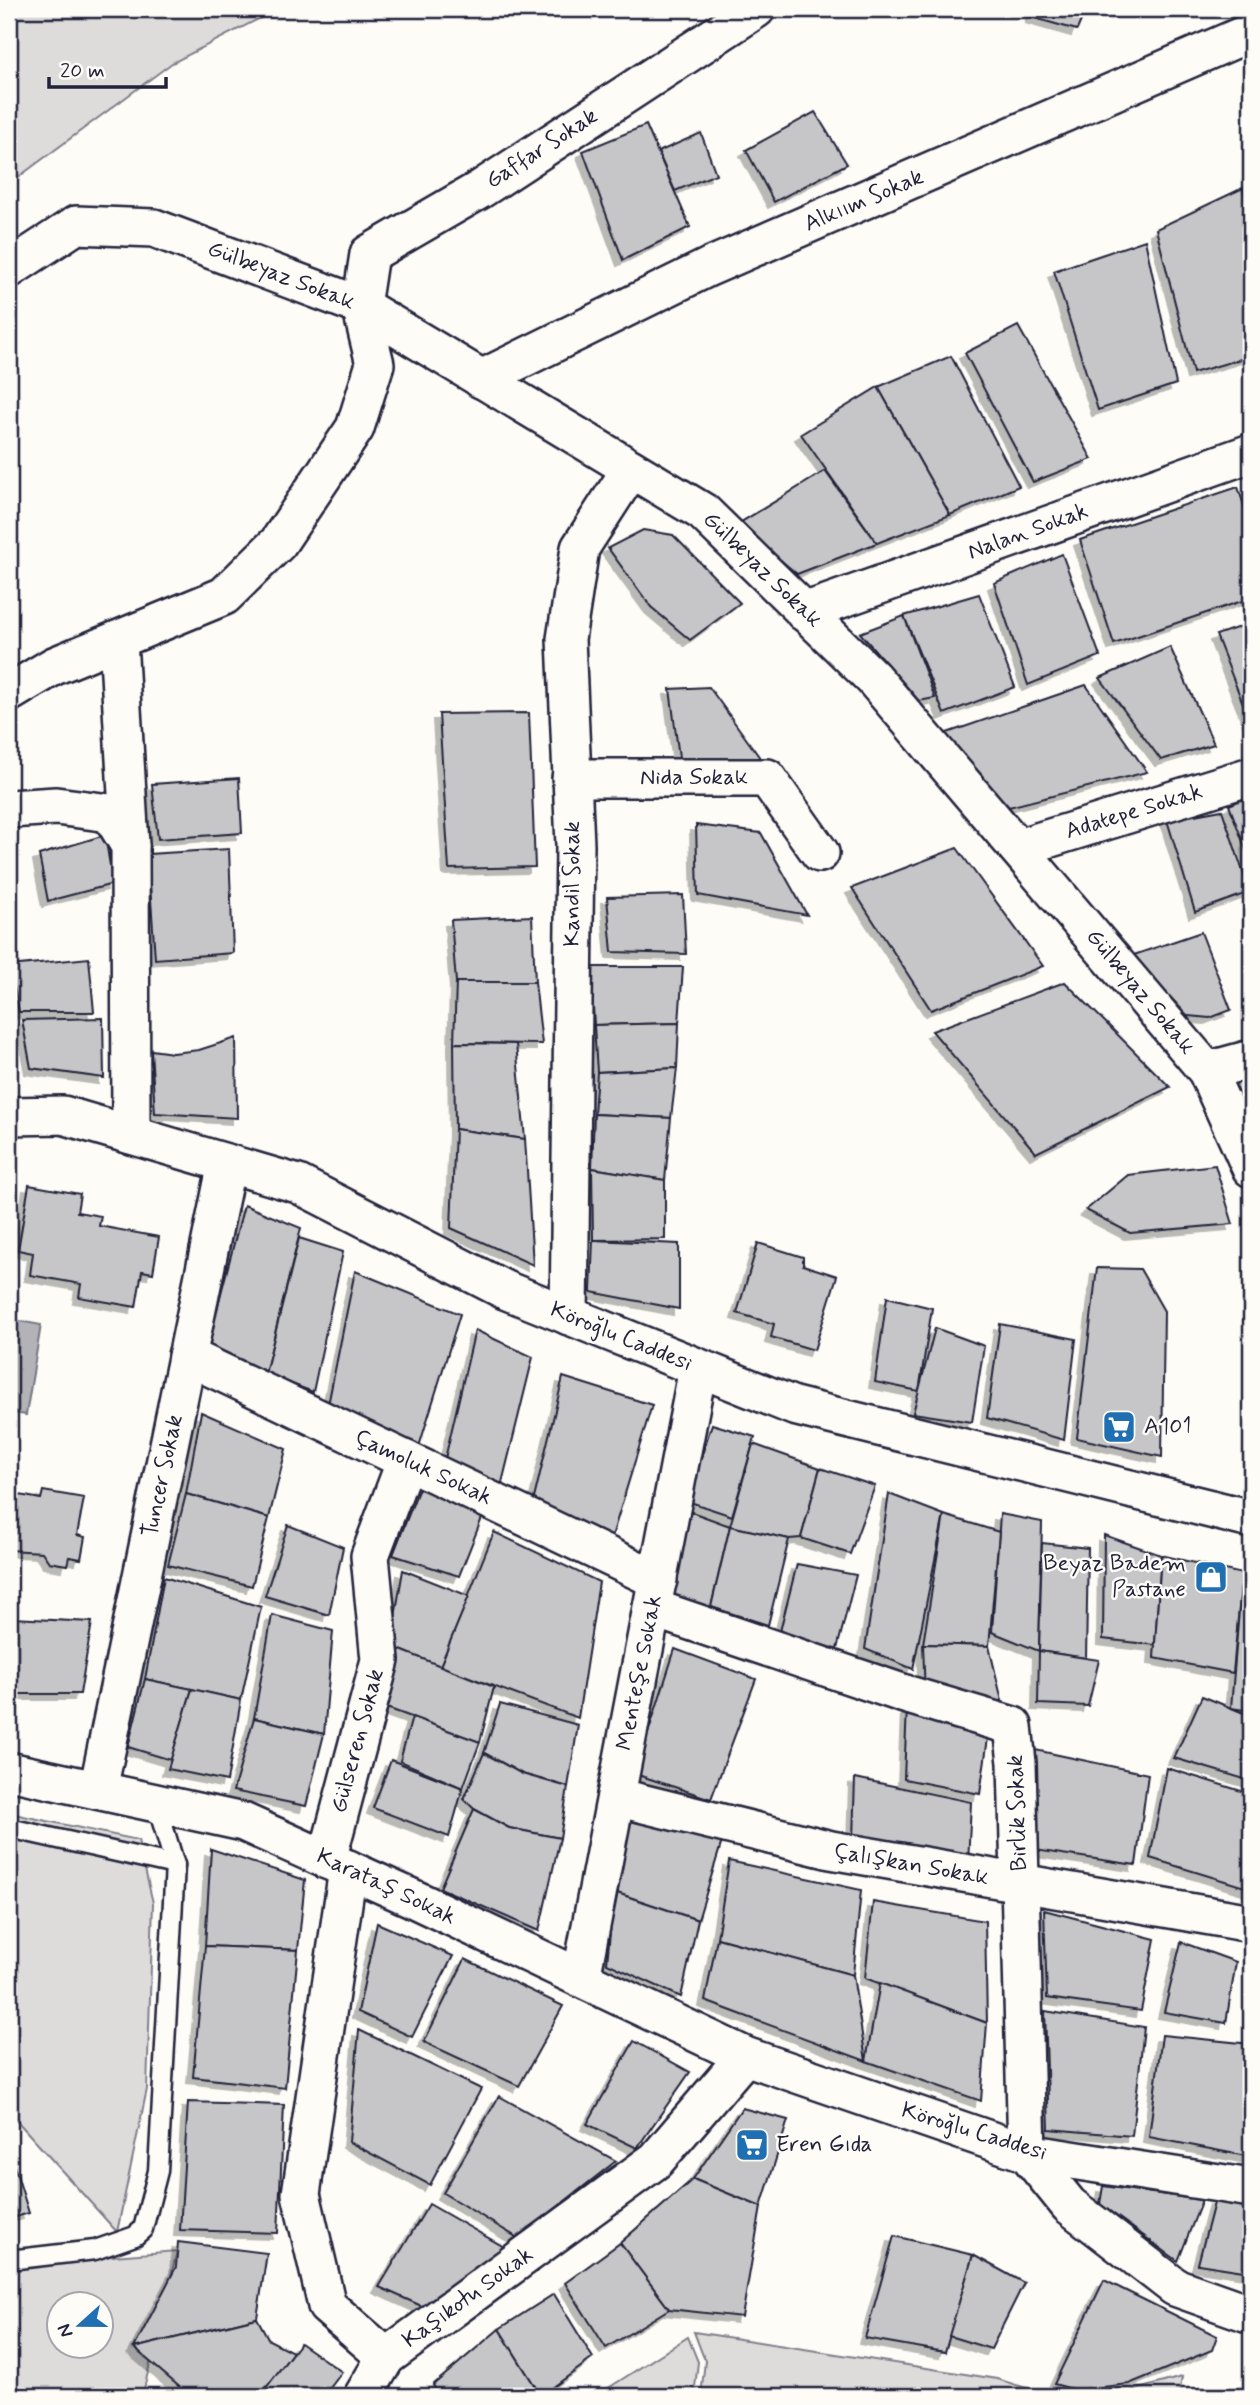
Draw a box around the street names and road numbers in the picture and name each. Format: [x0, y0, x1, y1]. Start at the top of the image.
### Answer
street label: Gaffar Sokak [480, 102, 604, 196]
street label: Alkıım Sokak [800, 162, 928, 240]
street label: Gülbeyaz Sokak [203, 234, 359, 318]
street label: Nalan Sokak [964, 496, 1092, 568]
street label: Gülbeyaz Sokak [696, 505, 828, 635]
street label: Nida Sokak [640, 763, 748, 793]
street label: Adatepe Sokak [1062, 777, 1206, 847]
street label: Kandil Sokak [558, 821, 588, 947]
street label: Gülbeyaz Sokak [1079, 923, 1201, 1061]
street label: Köroğlu Caddesi [546, 1295, 696, 1379]
street label: Tuncer Sokak [135, 1412, 191, 1540]
street label: Çamoluk Sokak [349, 1423, 497, 1513]
street label: Menteşe Sokak [610, 1593, 670, 1753]
street label: Gülseren Sokak [324, 1666, 392, 1816]
street label: Birlik Sokak [1001, 1754, 1035, 1872]
street label: Çalışkan Sokak [831, 1837, 991, 1893]
street label: Karataş Sokak [312, 1842, 460, 1932]
street label: Köroğlu Caddesi [898, 2096, 1050, 2168]
street label: Kaşıkotu Sokak [397, 2240, 539, 2356]

